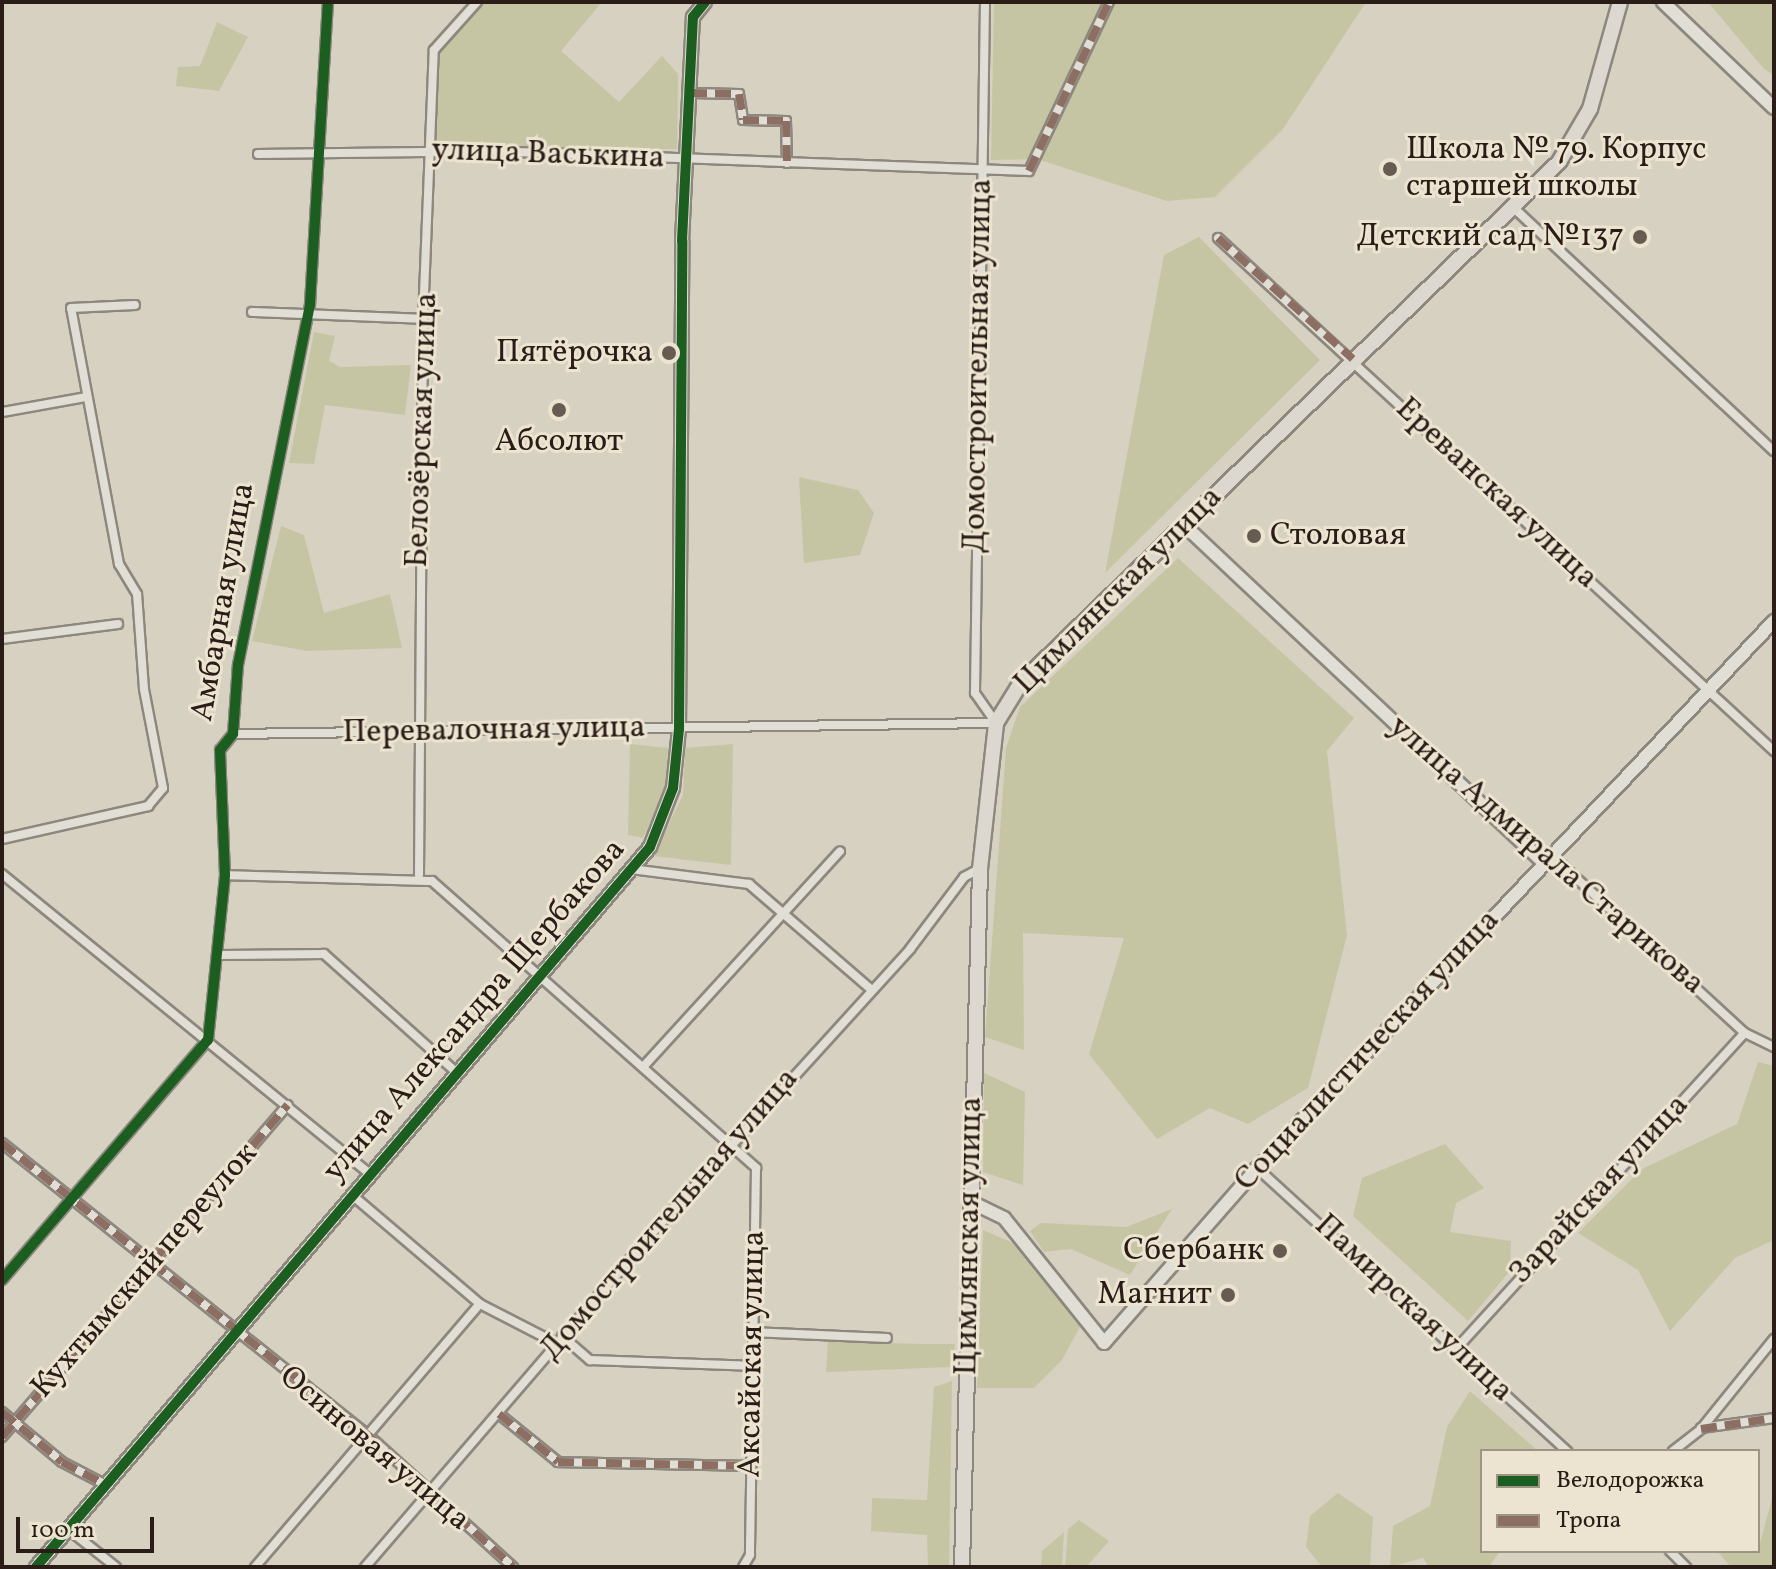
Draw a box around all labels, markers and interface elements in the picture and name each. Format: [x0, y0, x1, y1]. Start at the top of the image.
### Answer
street label: улица Васькина [431, 132, 665, 178]
place label: Школа № 79. Корпус старшей школы [1406, 132, 1707, 207]
marker: Школа № 79. Корпус старшей школы [1381, 160, 1399, 178]
street label: Домостроительная улица [957, 178, 1001, 554]
place label: Детский сад №137 [1357, 218, 1624, 256]
marker: Детский сад №137 [1631, 228, 1649, 246]
street label: Белозёрская улица [399, 291, 447, 569]
place label: Пятёрочка [496, 334, 653, 372]
marker: Пятёрочка [660, 344, 678, 362]
street label: Ереванская улица [1386, 390, 1606, 598]
marker: Абсолют [550, 401, 568, 419]
place label: Абсолют [495, 423, 623, 461]
street label: Амбарная улица [184, 479, 264, 725]
street label: Цимлянская улица [1007, 479, 1231, 703]
place label: Столовая [1270, 517, 1406, 555]
marker: Столовая [1245, 527, 1263, 545]
street label: улица Адмирала Старикова [1380, 708, 1712, 1004]
street label: Перевалочная улица [342, 709, 646, 753]
street label: улица Александра Щербакова [316, 832, 634, 1190]
street label: Социалистическая улица [1227, 902, 1509, 1200]
street label: Домостроительная улица [532, 1061, 808, 1369]
street label: Зарайская улица [1502, 1087, 1698, 1293]
street label: Цимлянская улица [948, 1096, 992, 1376]
street label: Кухтымский переулок [24, 1135, 266, 1407]
street label: Памирская улица [1305, 1207, 1521, 1411]
street label: Аксайская улица [732, 1230, 774, 1478]
place label: Сбербанк [1123, 1232, 1264, 1270]
marker: Сбербанк [1271, 1242, 1289, 1260]
place label: Магнит [1097, 1276, 1212, 1314]
marker: Магнит [1219, 1286, 1237, 1304]
street label: Осиновая улица [270, 1358, 478, 1540]
legend [1480, 1449, 1760, 1553]
text: Велодорожка [1556, 1464, 1704, 1498]
scale bar [20, 1501, 158, 1551]
text: Тропа [1556, 1504, 1622, 1538]
text: 100 m [30, 1514, 95, 1548]

